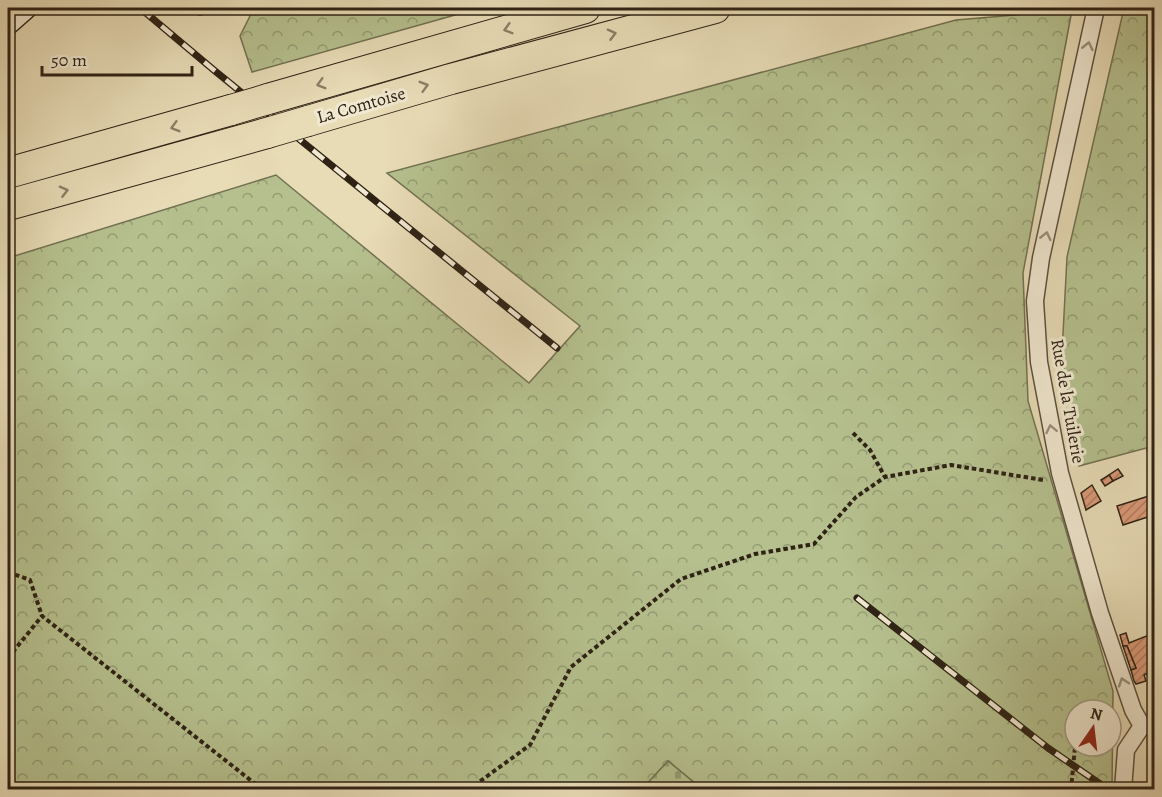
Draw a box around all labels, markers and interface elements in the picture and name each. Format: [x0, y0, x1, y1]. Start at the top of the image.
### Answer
one-way arrow [503, 22, 514, 34]
one-way arrow [606, 29, 617, 41]
scale bar [42, 39, 192, 77]
one-way arrow [1081, 41, 1094, 51]
text: 50 m [51, 48, 87, 72]
one-way arrow [316, 77, 327, 89]
street label: La Comtoise [314, 81, 408, 129]
one-way arrow [419, 81, 429, 93]
one-way arrow [170, 120, 181, 132]
one-way arrow [58, 186, 69, 198]
one-way arrow [1038, 231, 1051, 241]
street label: Rue de la Tuilerie [1045, 337, 1091, 465]
one-way arrow [1045, 424, 1058, 434]
one-way arrow [1118, 677, 1131, 688]
north arrow [1063, 698, 1123, 758]
text: N [1088, 702, 1105, 727]

